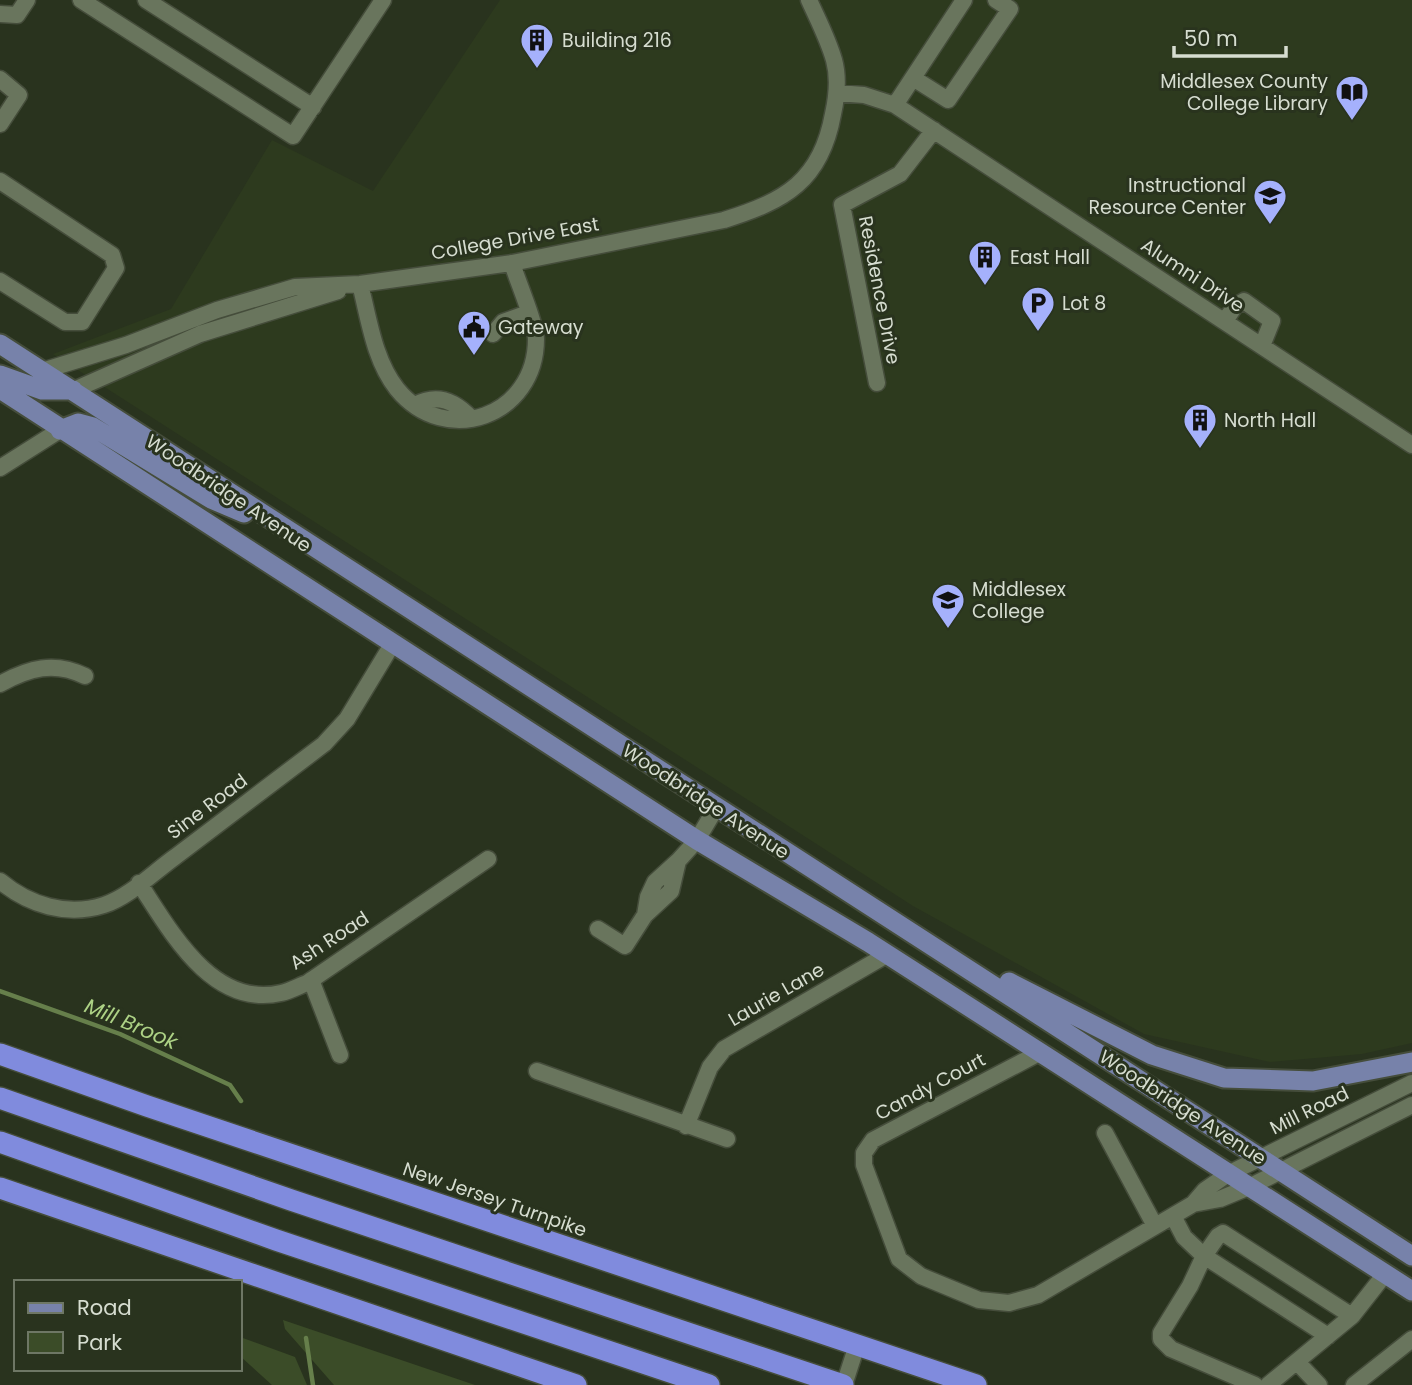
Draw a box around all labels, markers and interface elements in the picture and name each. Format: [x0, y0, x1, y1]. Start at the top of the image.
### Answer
scale bar [1174, 14, 1286, 58]
building icon: Building 216 [518, 21, 556, 70]
text: 50 m [1184, 24, 1238, 53]
place label: Building 216 [562, 27, 672, 54]
place label: Middlesex County College Library [1160, 68, 1328, 117]
library icon: Middlesex County College Library [1333, 73, 1371, 122]
place label: Instructional Resource Center [1089, 172, 1246, 221]
school or university icon: Instructional Resource Center [1251, 177, 1289, 226]
street label: College Drive East [429, 210, 601, 267]
street label: Residence Drive [852, 214, 907, 367]
street label: Alumni Drive [1136, 232, 1250, 319]
building icon: East Hall [966, 238, 1004, 287]
place label: East Hall [1010, 244, 1090, 271]
parking icon: Lot 8 [1019, 284, 1057, 333]
place label: Lot 8 [1062, 290, 1106, 317]
public building icon: Gateway [455, 308, 493, 357]
place label: Gateway [498, 314, 584, 341]
building icon: North Hall [1181, 401, 1219, 450]
place label: North Hall [1224, 407, 1316, 434]
street label: Woodbridge Avenue [141, 428, 317, 559]
place label: Middlesex College [972, 576, 1066, 625]
school or university icon: Middlesex College [929, 581, 967, 630]
street label: Woodbridge Avenue [617, 737, 795, 866]
street label: Sine Road [162, 767, 253, 846]
street label: Ash Road [284, 905, 374, 976]
street label: Laurie Lane [723, 956, 829, 1033]
water label: Mill Brook [80, 991, 183, 1057]
street label: Woodbridge Avenue [1094, 1043, 1272, 1172]
street label: Candy Court [870, 1046, 990, 1127]
street label: Mill Road [1265, 1080, 1353, 1141]
street label: New Jersey Turnpike [399, 1155, 590, 1244]
legend [14, 1280, 242, 1371]
text: Road [77, 1293, 132, 1322]
text: Park [77, 1328, 122, 1357]

